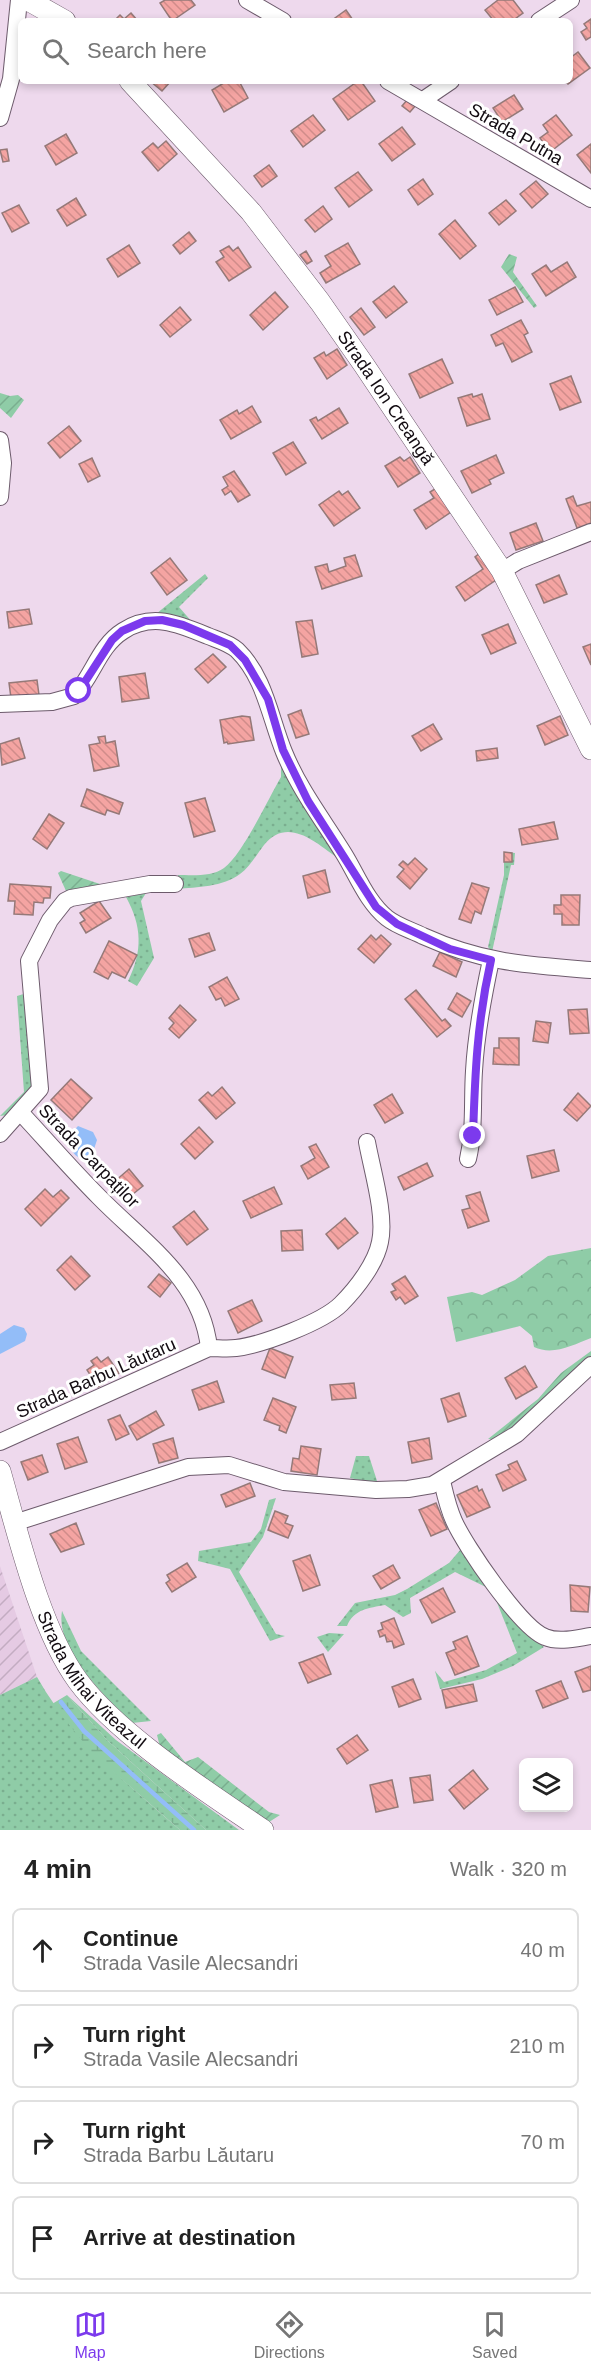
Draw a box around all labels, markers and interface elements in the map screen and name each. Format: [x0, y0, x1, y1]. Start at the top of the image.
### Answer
search box [18, 18, 573, 84]
icon: search [39, 35, 72, 68]
text: Search here [87, 38, 207, 63]
street label: Strada Putna [465, 99, 567, 169]
street label: Strada Ion Creangă [333, 327, 439, 469]
route start [65, 677, 91, 703]
street label: Strada Carpaților [35, 1100, 143, 1212]
route end [459, 1122, 485, 1148]
street label: Strada Barbu Lăutaru [13, 1334, 179, 1422]
street label: Strada Mihai Viteazul [33, 1608, 150, 1753]
map controls [519, 1758, 573, 1812]
button: layers [519, 1758, 573, 1812]
text: 4 min [24, 1854, 92, 1884]
text: Walk · 320 m [450, 1858, 567, 1880]
text: Continue [83, 1926, 178, 1951]
icon: ahead [26, 1934, 59, 1967]
text: 40 m [521, 1939, 565, 1961]
text: Strada Vasile Alecsandri [83, 1952, 298, 1974]
text: Turn right [83, 2022, 185, 2047]
icon: right [26, 2030, 59, 2063]
text: 210 m [509, 2035, 565, 2057]
text: Strada Vasile Alecsandri [83, 2048, 298, 2070]
text: Turn right [83, 2118, 185, 2143]
icon: right [26, 2126, 59, 2159]
text: 70 m [521, 2131, 565, 2153]
text: Strada Barbu Lăutaru [83, 2144, 274, 2166]
icon: arrive [26, 2222, 59, 2255]
text: Arrive at destination [83, 2225, 296, 2250]
tab: Map [74, 2308, 107, 2362]
tab: Directions [254, 2308, 325, 2362]
tab: Saved [472, 2308, 517, 2362]

